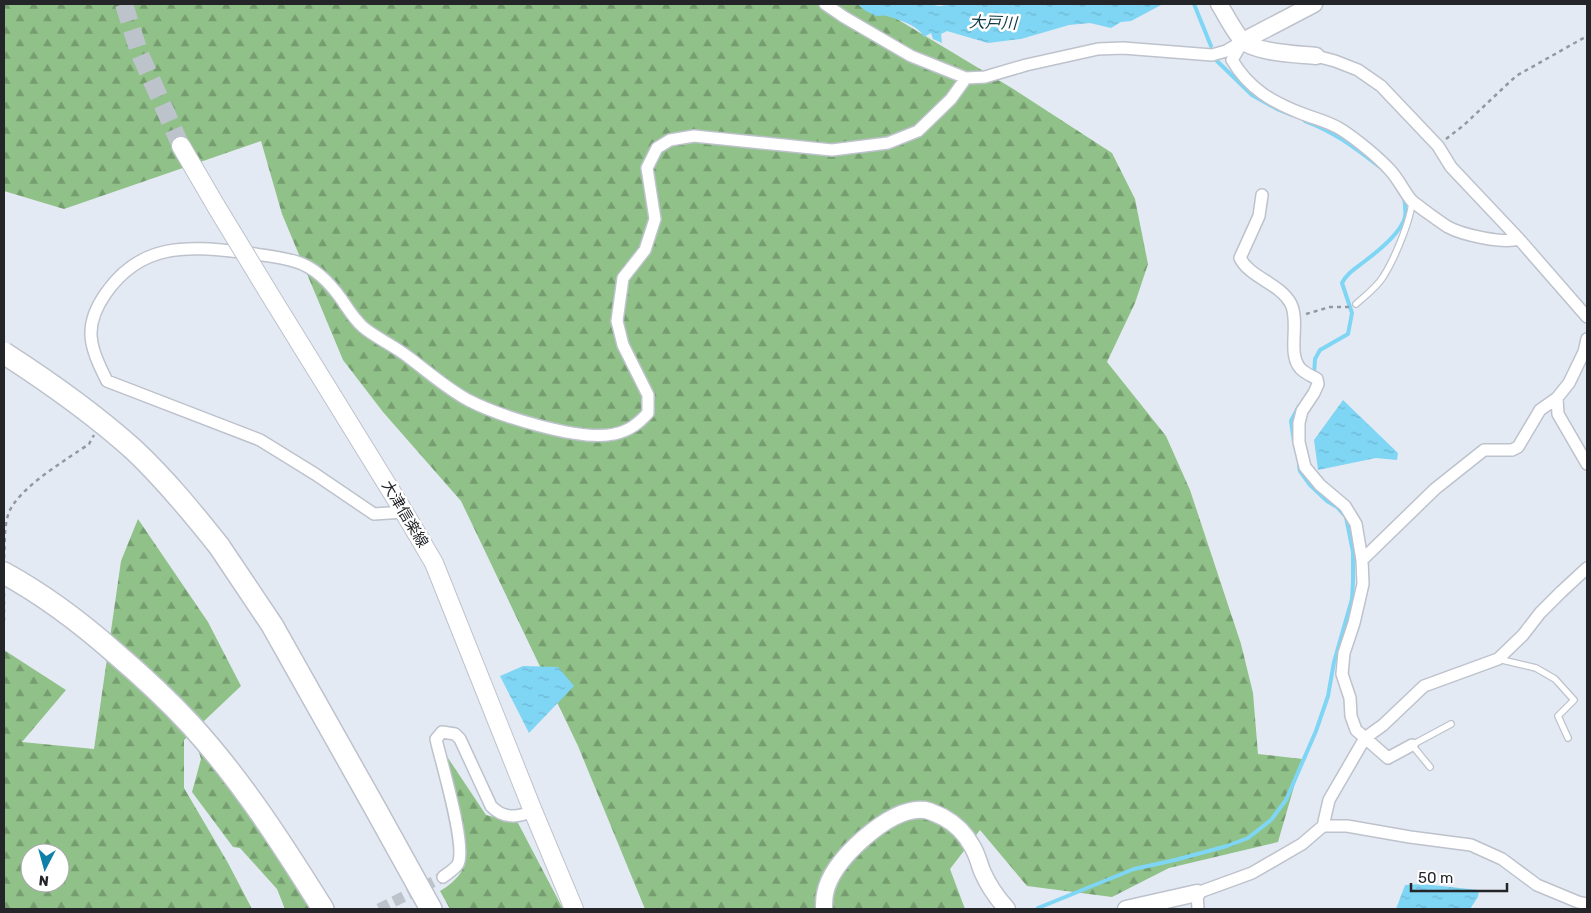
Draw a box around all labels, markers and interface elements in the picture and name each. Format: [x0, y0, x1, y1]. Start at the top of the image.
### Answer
water label: 大戸川 [969, 12, 1019, 33]
street label: 大津信楽線 [378, 477, 432, 551]
north arrow [20, 843, 70, 893]
scale bar [1411, 860, 1507, 892]
text: 50 m [1418, 869, 1453, 887]
text: N [38, 871, 50, 889]

